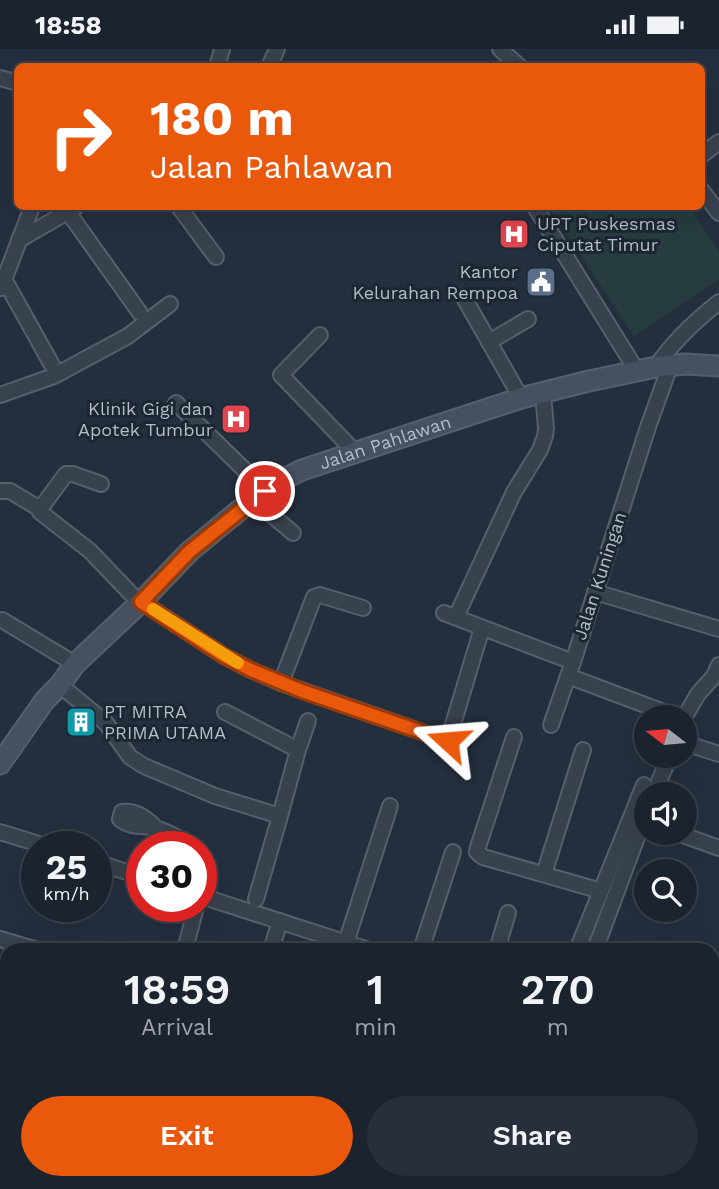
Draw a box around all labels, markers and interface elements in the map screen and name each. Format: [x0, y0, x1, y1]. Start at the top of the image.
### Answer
text: 18:58 [35, 10, 102, 40]
text: 180 m [150, 89, 294, 147]
icon: right [35, 91, 126, 182]
text: Jalan Pahlawan [150, 148, 394, 186]
place label: UPT Puskesmas Ciputat Timur [537, 213, 675, 255]
hospital icon: UPT Puskesmas Ciputat Timur [497, 217, 531, 251]
place label: Kantor Kelurahan Rempoa [353, 261, 518, 303]
public building icon: Kantor Kelurahan Rempoa [524, 265, 558, 299]
place label: Klinik Gigi dan Apotek Tumbur [78, 398, 213, 440]
hospital icon: Klinik Gigi dan Apotek Tumbur [219, 402, 253, 436]
street label: Jalan Pahlawan [317, 411, 454, 474]
pin [235, 461, 295, 521]
icon: arrive [246, 472, 284, 510]
street label: Jalan Kuningan [569, 509, 630, 643]
place label: PT MITRA PRIMA UTAMA [104, 701, 226, 743]
position arrow [411, 704, 485, 778]
building icon: PT MITRA PRIMA UTAMA [64, 705, 98, 739]
north arrow [634, 705, 696, 768]
map controls [634, 705, 697, 922]
button: sound [634, 782, 697, 845]
speed limit sign: 30 [126, 831, 217, 922]
text: 25 [46, 846, 87, 888]
button: search [634, 859, 697, 922]
text: km/h [43, 883, 90, 904]
text: 18:59 [124, 965, 230, 1014]
text: 1 [367, 965, 384, 1014]
text: 270 [521, 965, 595, 1014]
text: Arrival [141, 1014, 213, 1041]
text: min [354, 1014, 397, 1041]
text: m [547, 1014, 569, 1041]
button: Exit [21, 1096, 353, 1176]
button: Share [367, 1096, 698, 1176]

